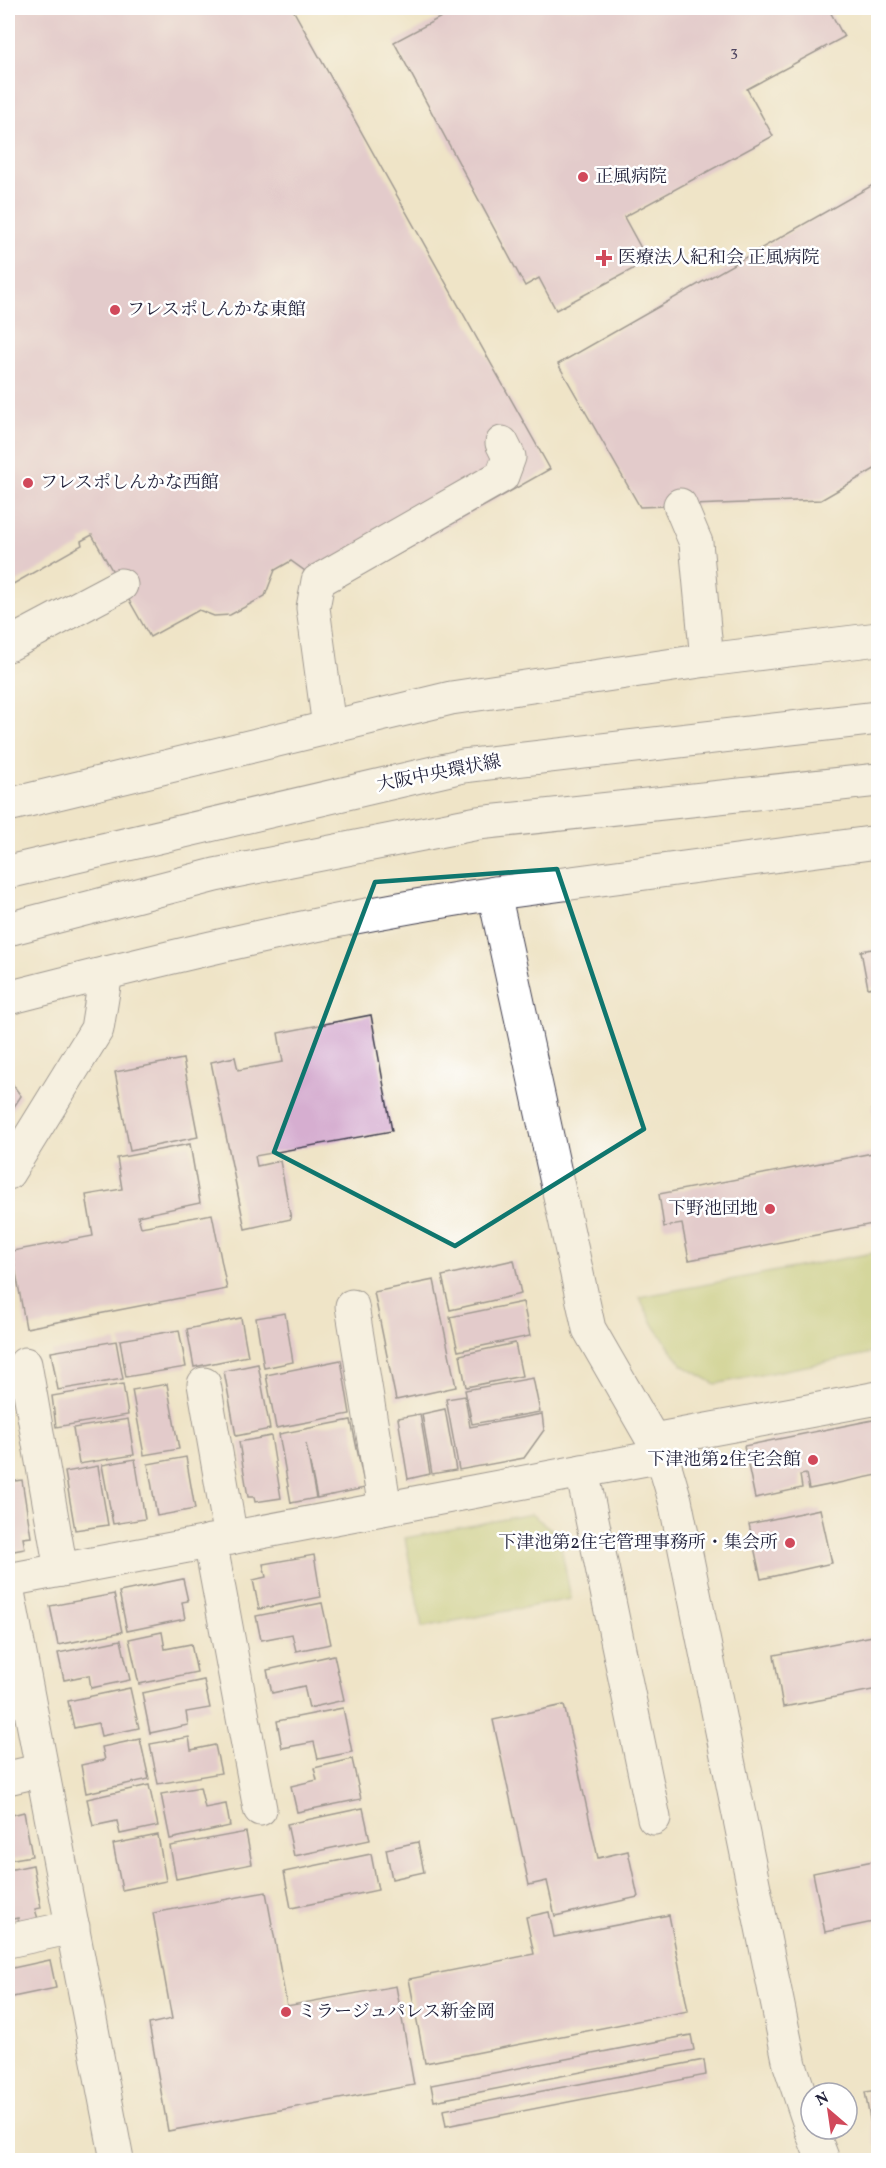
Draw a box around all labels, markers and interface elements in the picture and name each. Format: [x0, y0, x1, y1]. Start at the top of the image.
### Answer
house number: 3 [730, 42, 738, 63]
place label: 正風病院 [595, 165, 667, 190]
marker: 正風病院 [576, 170, 590, 184]
place label: 医療法人紀和会 正風病院 [618, 246, 820, 271]
marker: 医療法人紀和会 正風病院 [595, 249, 613, 267]
place label: フレスポしんかな東館 [127, 298, 306, 323]
marker: フレスポしんかな東館 [108, 303, 122, 317]
place label: フレスポしんかな西館 [40, 471, 219, 496]
marker: フレスポしんかな西館 [21, 476, 35, 490]
street label: 大阪中央環状線 [375, 750, 503, 798]
place label: 下野池団地 [668, 1197, 758, 1222]
marker: 下野池団地 [763, 1202, 777, 1216]
place label: 下津池第2住宅会館 [647, 1448, 801, 1473]
marker: 下津池第2住宅会館 [806, 1453, 820, 1467]
place label: 下津池第2住宅管理事務所・集会所 [498, 1531, 778, 1556]
marker: 下津池第2住宅管理事務所・集会所 [783, 1536, 797, 1550]
place label: ミラージュパレス新金岡 [298, 2000, 495, 2025]
marker: ミラージュパレス新金岡 [279, 2005, 293, 2019]
north arrow [799, 2081, 859, 2141]
text: N [812, 2087, 833, 2112]

